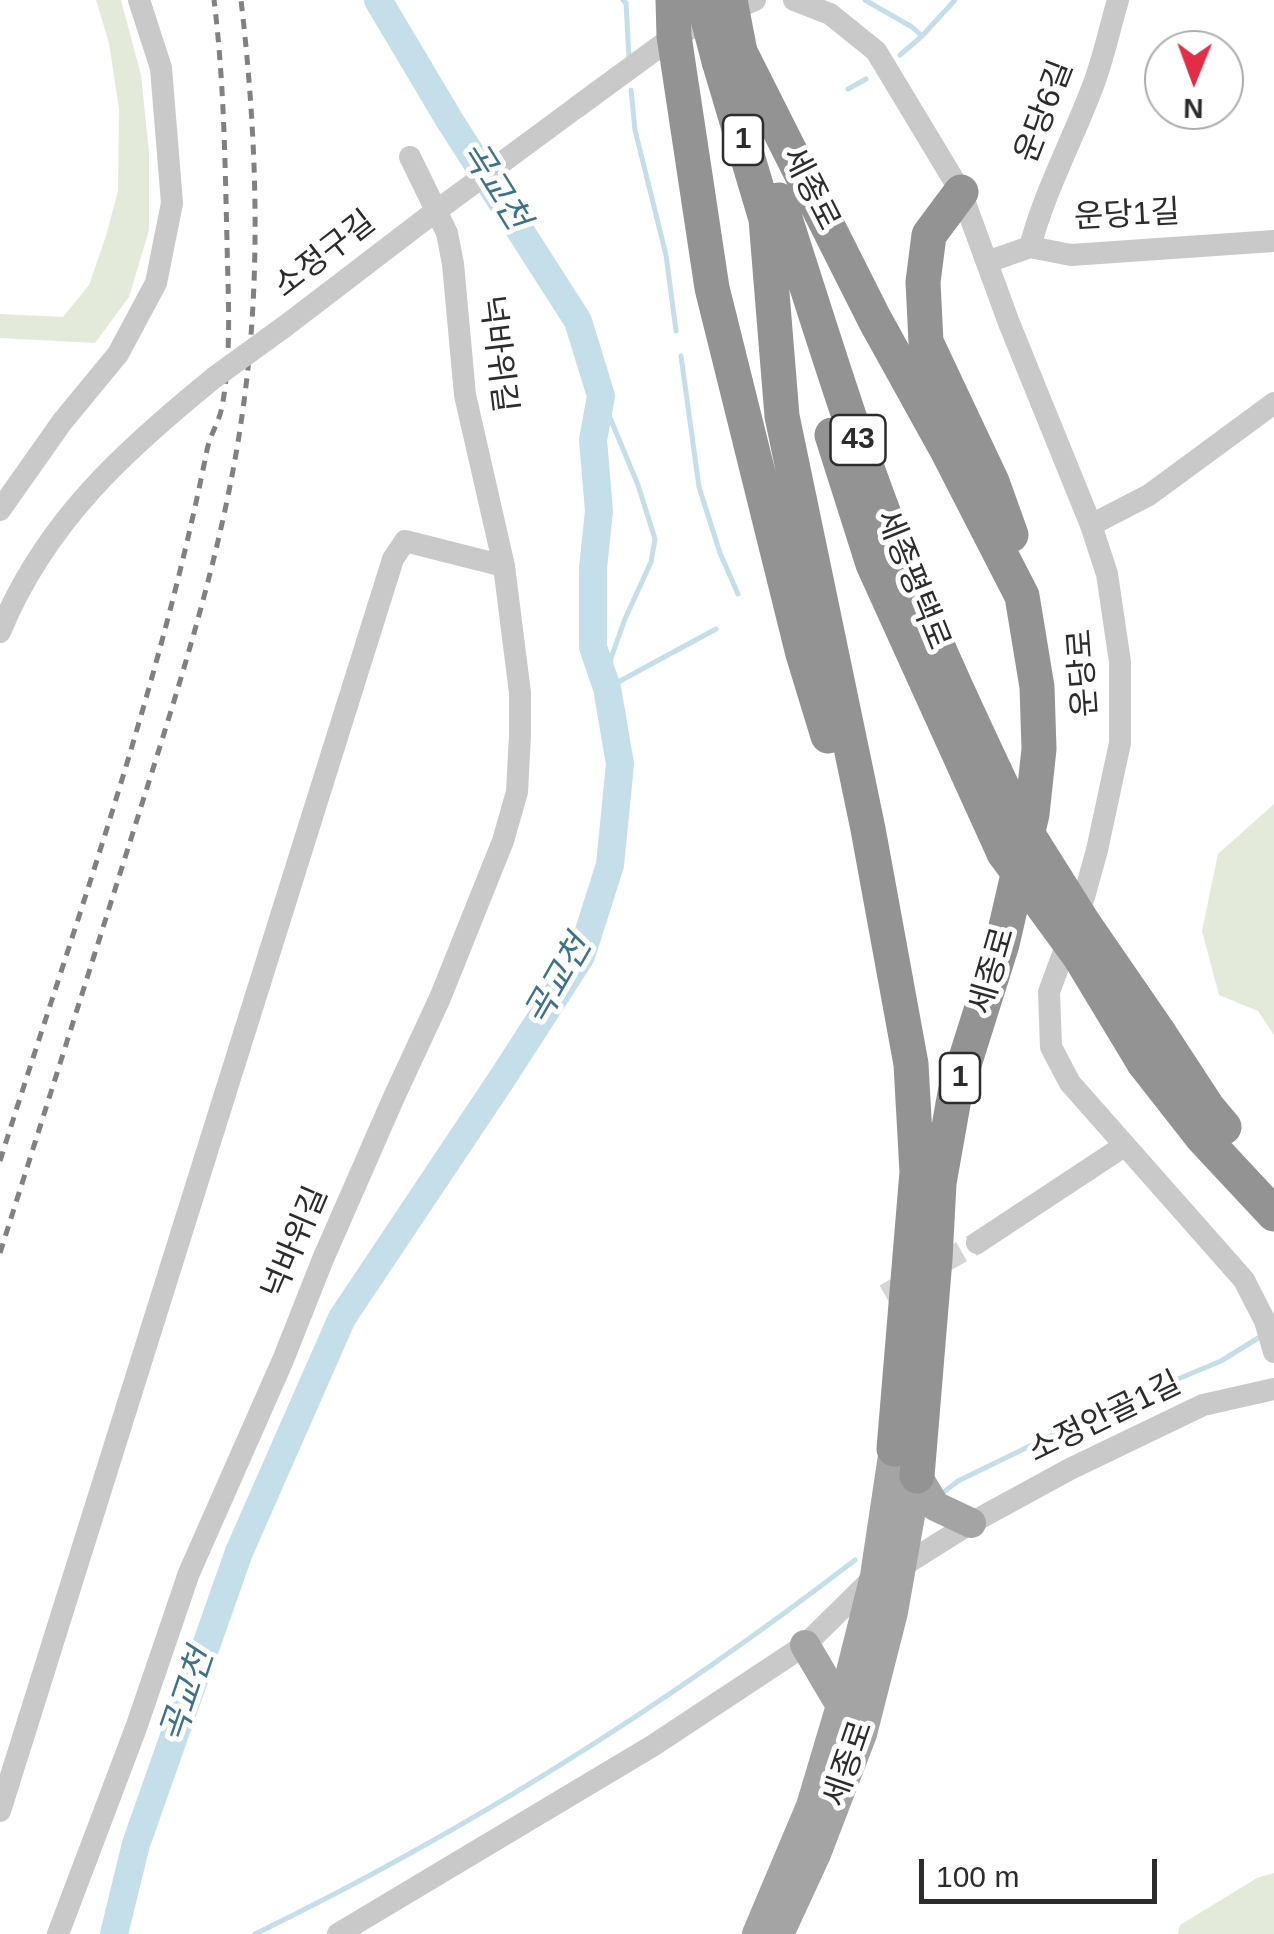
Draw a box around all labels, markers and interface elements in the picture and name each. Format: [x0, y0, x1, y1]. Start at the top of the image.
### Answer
north arrow [1144, 30, 1244, 130]
street label: 운당6길 [1008, 56, 1082, 168]
text: N [1183, 93, 1204, 124]
road number: 1 [723, 115, 763, 165]
water label: 곡교천 [451, 134, 537, 238]
street label: 세종로 [773, 141, 847, 237]
street label: 운당1길 [1073, 194, 1181, 238]
street label: 소정구길 [267, 204, 383, 306]
street label: 넉바위길 [471, 293, 523, 415]
road number: 43 [830, 415, 886, 465]
street label: 세종평택로 [867, 505, 957, 655]
street label: 운당로 [1062, 628, 1106, 718]
street label: 세종로 [962, 923, 1024, 1019]
water label: 곡교천 [517, 929, 601, 1033]
road number: 1 [940, 1053, 980, 1103]
street label: 넉바위길 [255, 1181, 337, 1305]
street label: 소정안골1길 [1022, 1365, 1188, 1471]
water label: 곡교천 [152, 1643, 224, 1749]
street label: 세종로 [816, 1716, 882, 1812]
scale bar [924, 1839, 1162, 1901]
text: 100 m [936, 1860, 1019, 1893]

